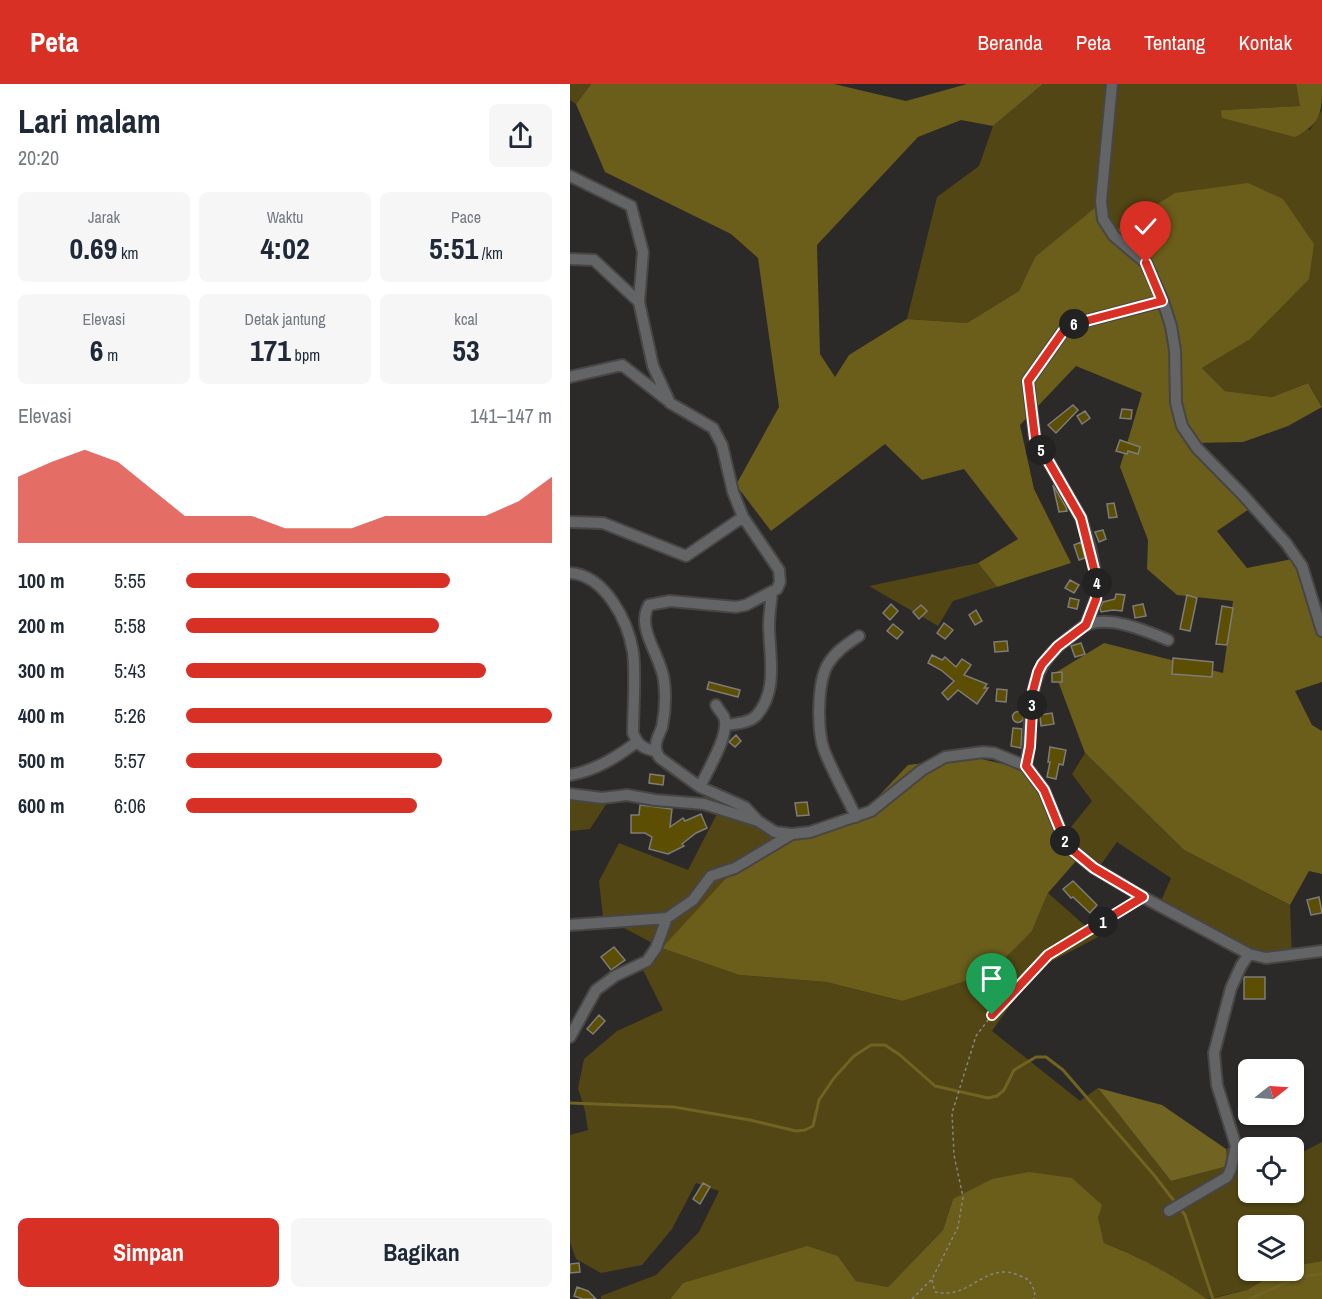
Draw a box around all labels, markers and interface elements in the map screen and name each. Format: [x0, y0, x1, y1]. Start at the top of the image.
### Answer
text: Peta [30, 23, 79, 61]
text: Beranda [978, 28, 1043, 57]
text: Peta [1076, 28, 1111, 57]
text: Tentang [1144, 28, 1205, 57]
text: Kontak [1238, 28, 1292, 57]
text: Lari malam [18, 99, 161, 143]
button: share [489, 104, 552, 167]
text: 20:20 [18, 144, 59, 171]
pin [1120, 201, 1171, 263]
text: Jarak [88, 206, 120, 228]
text: Waktu [267, 206, 303, 228]
text: Pace [451, 206, 481, 228]
icon: check [1129, 210, 1162, 243]
text: 0.69 [69, 228, 117, 268]
text: 4:02 [260, 228, 310, 268]
text: 5:51 [429, 228, 478, 268]
text: km [117, 242, 139, 264]
text: /km [478, 242, 503, 264]
text: Elevasi [82, 308, 126, 330]
text: Detak jantung [245, 308, 325, 330]
text: kcal [454, 308, 478, 330]
pin: 6 [1059, 309, 1089, 339]
text: 6 [1070, 313, 1078, 335]
text: 6 [90, 330, 104, 370]
text: 171 [250, 330, 291, 370]
text: 53 [452, 330, 480, 370]
text: m [104, 344, 118, 366]
text: bpm [291, 344, 320, 366]
text: Elevasi [18, 402, 72, 429]
text: 141–147 m [470, 402, 552, 429]
pin: 5 [1026, 435, 1056, 465]
text: 5 [1037, 439, 1045, 461]
text: 100 m [18, 567, 65, 594]
text: 5:55 [114, 567, 146, 594]
pin: 4 [1082, 568, 1112, 598]
text: 4 [1093, 572, 1101, 594]
text: 200 m [18, 612, 65, 639]
text: 5:58 [114, 612, 146, 639]
text: 300 m [18, 657, 65, 684]
text: 5:43 [114, 657, 146, 684]
pin: 3 [1017, 690, 1047, 720]
text: 3 [1028, 694, 1036, 716]
text: 400 m [18, 702, 65, 729]
text: 5:26 [114, 702, 146, 729]
text: 500 m [18, 747, 65, 774]
text: 5:57 [114, 747, 146, 774]
text: 600 m [18, 792, 65, 819]
text: 6:06 [114, 792, 146, 819]
pin: 2 [1050, 826, 1080, 856]
text: 2 [1061, 830, 1069, 852]
pin: 1 [1088, 907, 1118, 937]
text: 1 [1099, 911, 1107, 933]
pin [966, 953, 1017, 1015]
icon: arrive [975, 962, 1008, 995]
north arrow [1238, 1059, 1304, 1125]
map controls [1238, 1059, 1304, 1281]
button: locate [1238, 1137, 1304, 1203]
button: layers [1238, 1215, 1304, 1281]
button: Simpan [18, 1218, 279, 1287]
button: Bagikan [291, 1218, 552, 1287]

